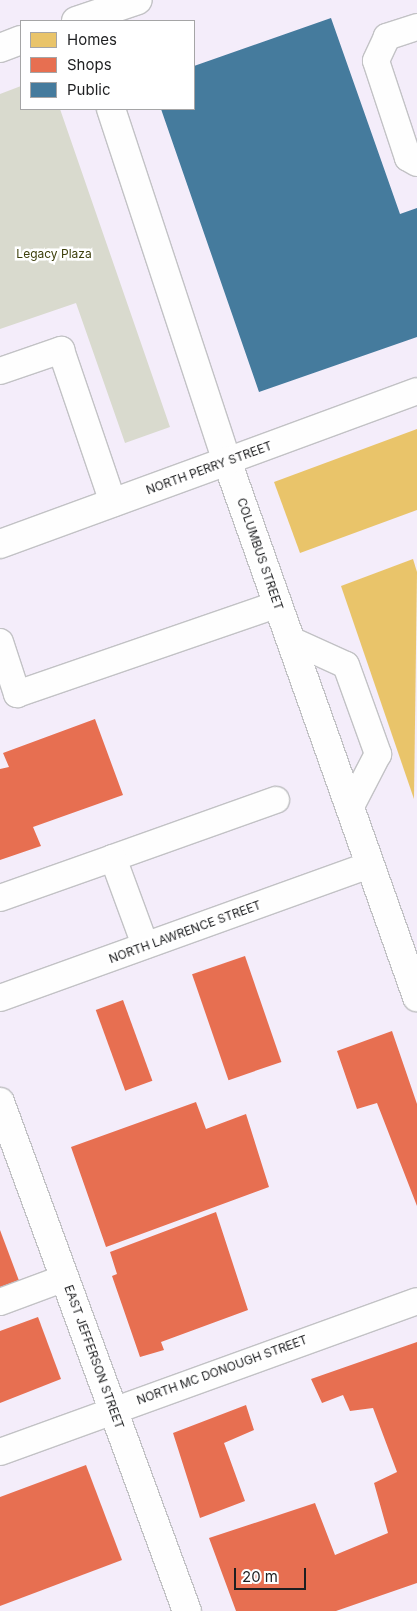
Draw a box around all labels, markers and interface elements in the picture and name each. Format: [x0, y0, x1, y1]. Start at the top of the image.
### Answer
legend [20, 20, 195, 110]
text: Homes [67, 30, 117, 49]
text: Shops [67, 55, 112, 74]
text: Public [67, 80, 110, 99]
park label: Legacy Plaza [16, 247, 92, 261]
street label: NORTH PERRY STREET [144, 439, 274, 497]
street label: COLUMBUS STREET [234, 496, 286, 612]
street label: NORTH LAWRENCE STREET [107, 898, 263, 966]
street label: EAST JEFFERSON STREET [61, 1283, 127, 1431]
street label: NORTH MC DONOUGH STREET [135, 1332, 309, 1408]
scale bar [237, 1558, 310, 1590]
text: 20 m [242, 1567, 278, 1586]

